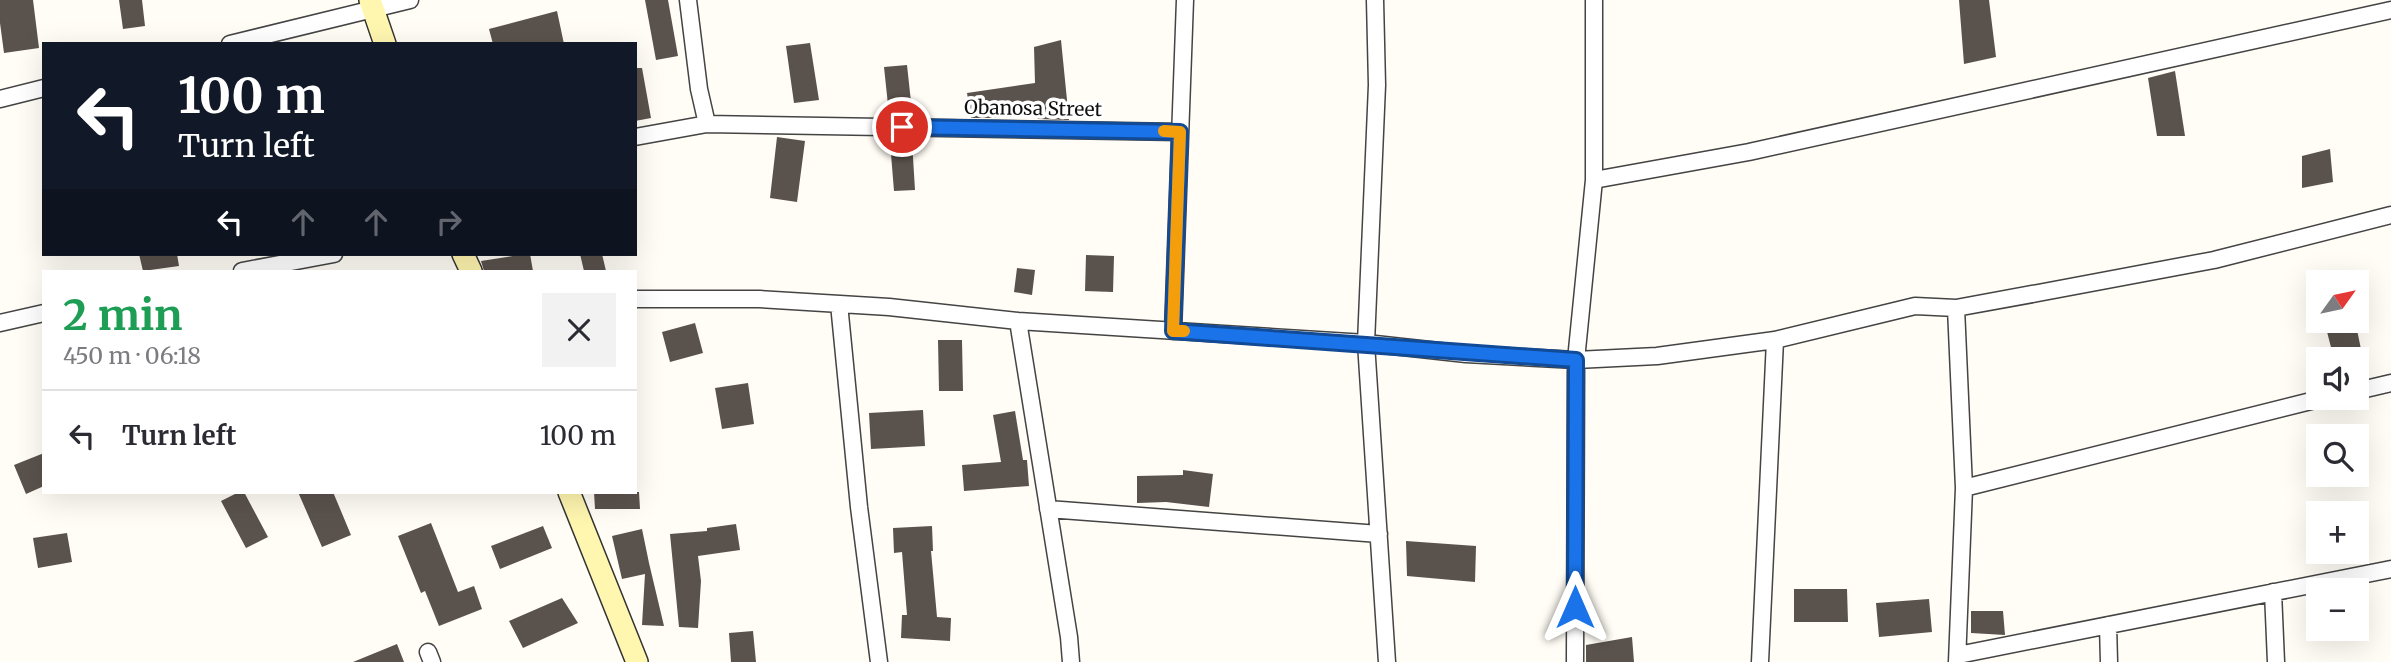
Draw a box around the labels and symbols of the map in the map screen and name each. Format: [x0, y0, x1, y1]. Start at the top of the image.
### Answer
street label: Obanosa Street [964, 95, 1103, 121]
pin [872, 97, 932, 157]
north arrow [2306, 270, 2370, 332]
position arrow [1538, 570, 1612, 644]

